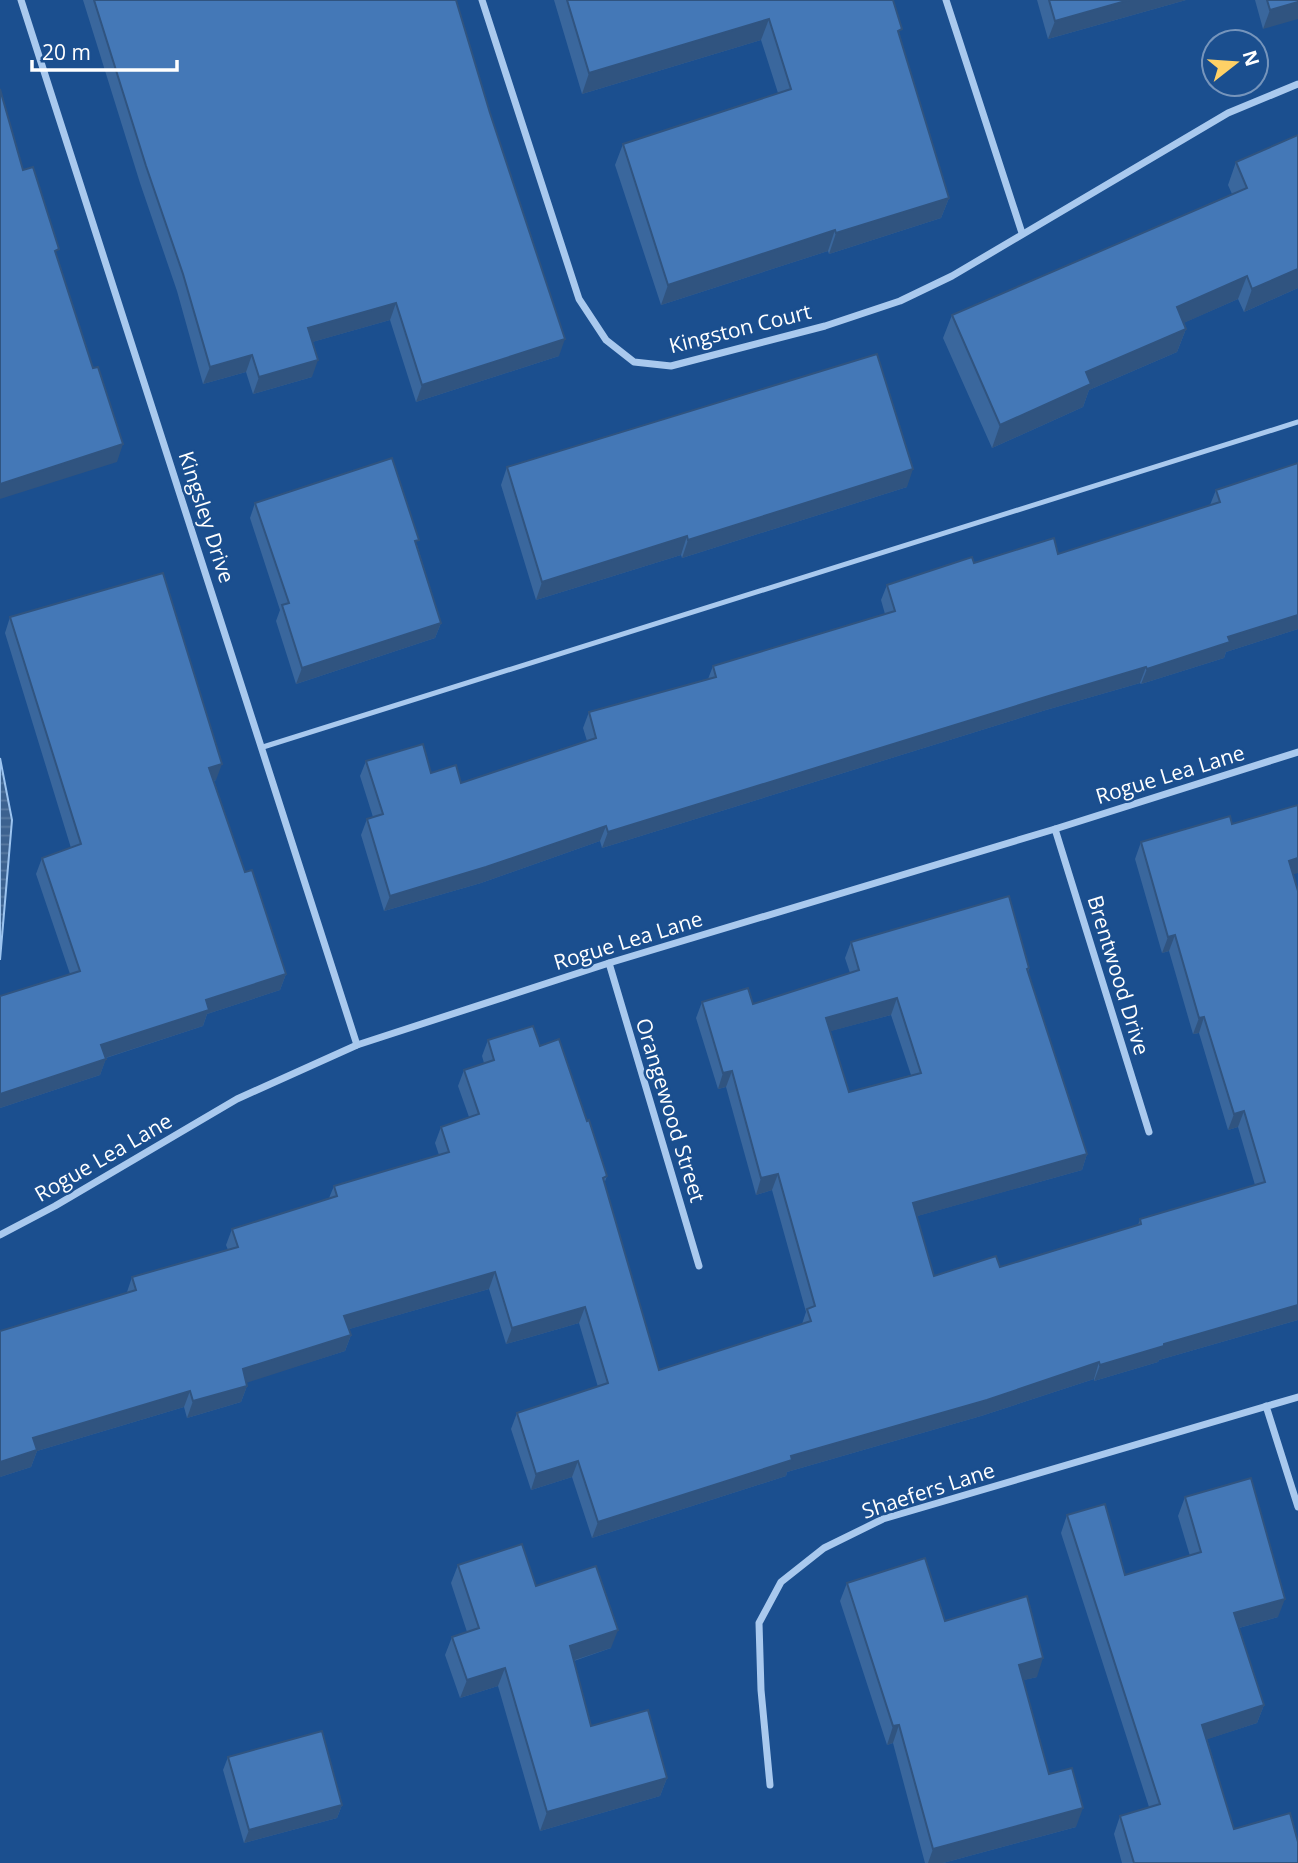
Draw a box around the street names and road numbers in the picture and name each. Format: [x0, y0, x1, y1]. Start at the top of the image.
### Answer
street label: Kingston Court [666, 297, 814, 359]
street label: Kingsley Drive [173, 448, 241, 586]
street label: Rogue Lea Lane [1092, 738, 1248, 810]
street label: Brentwood Drive [1081, 892, 1157, 1058]
street label: Rogue Lea Lane [550, 904, 706, 976]
street label: Orangewood Street [630, 1015, 712, 1205]
street label: Rogue Lea Lane [29, 1106, 177, 1208]
street label: Shaefers Lane [858, 1455, 998, 1525]

